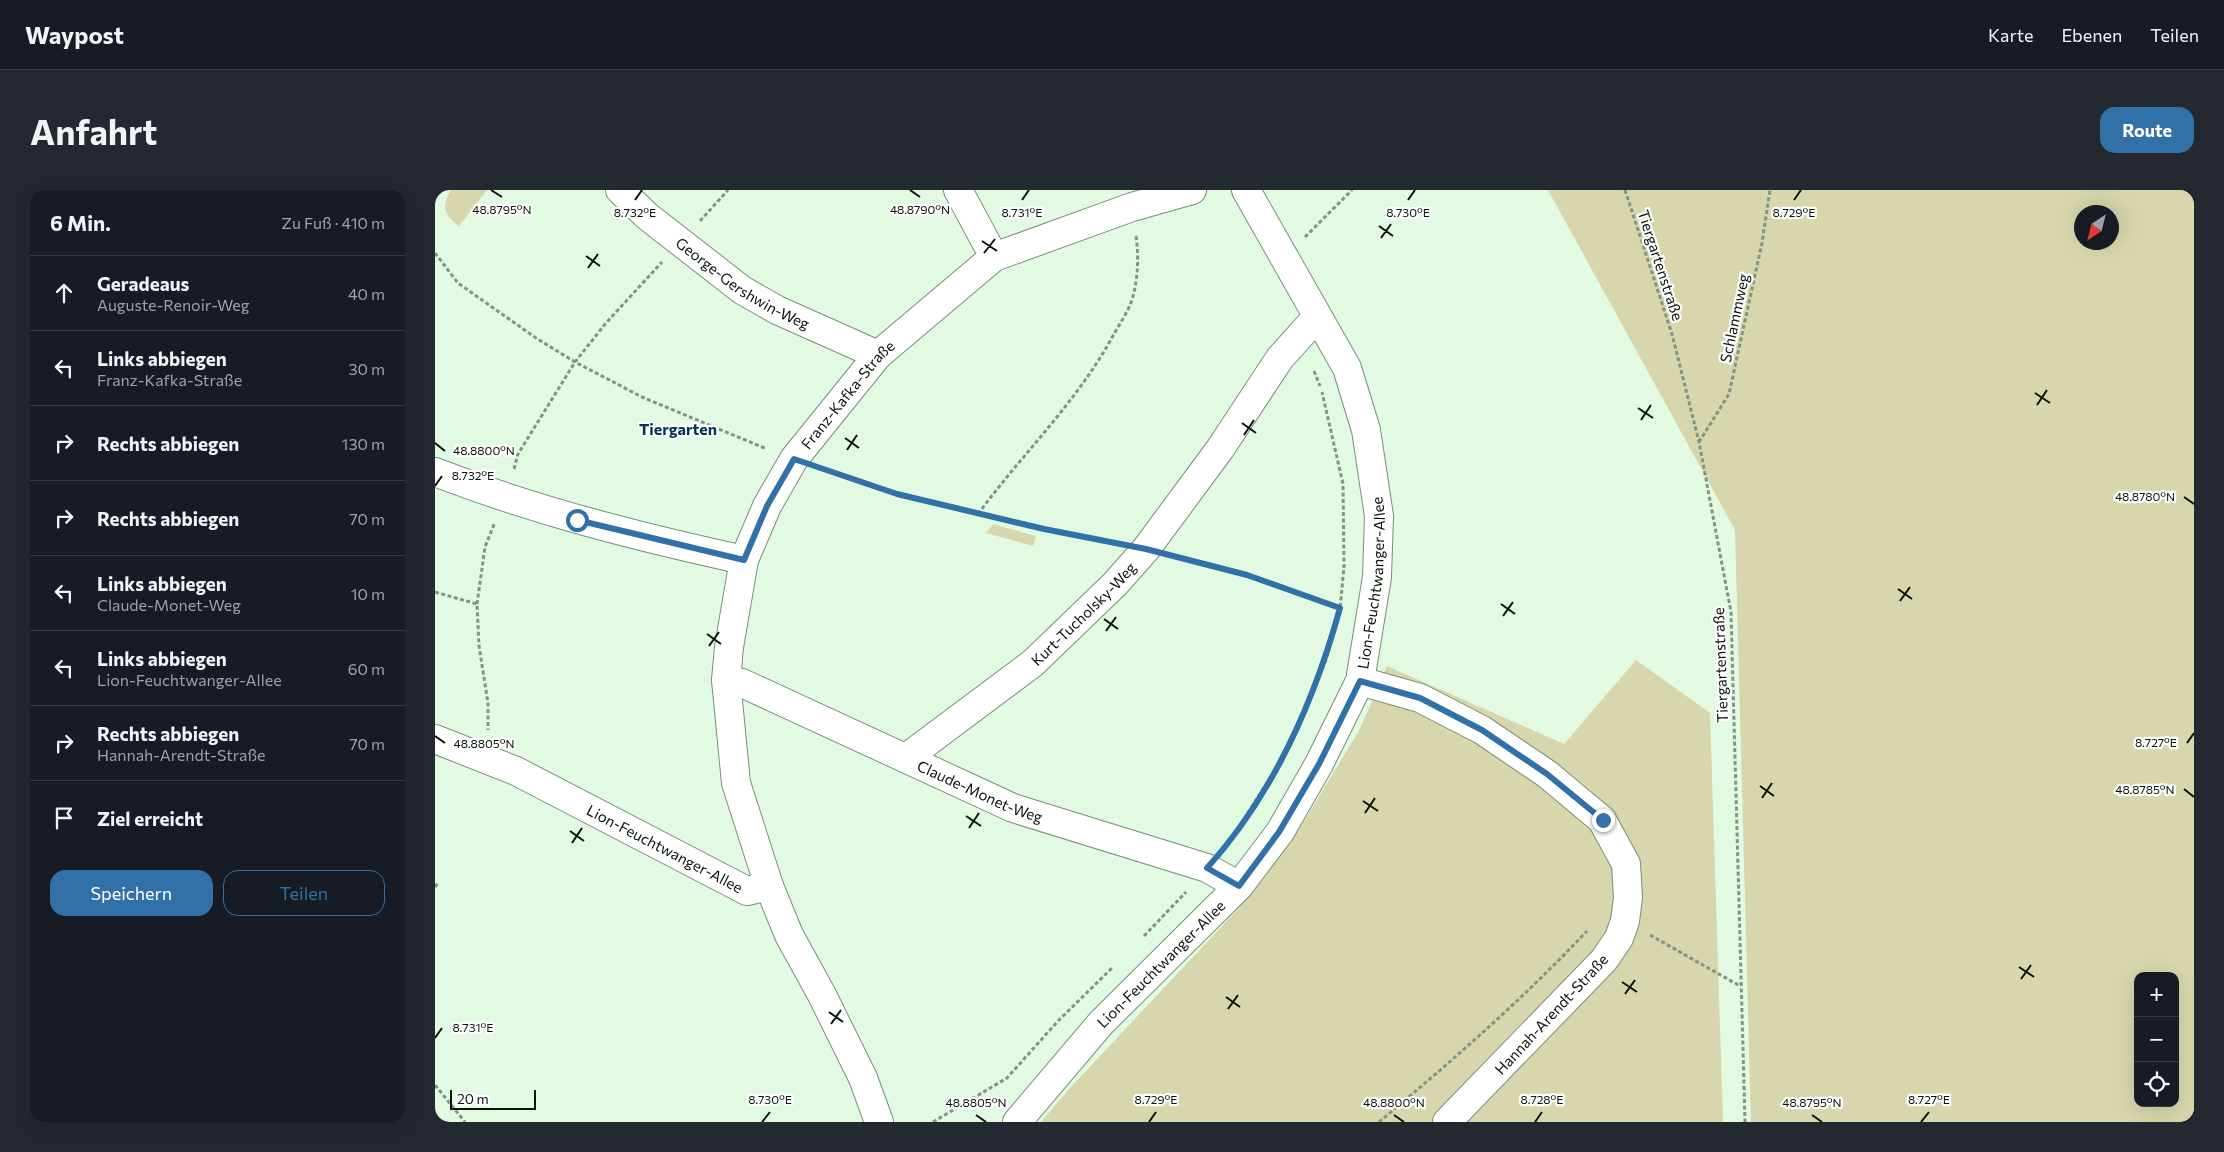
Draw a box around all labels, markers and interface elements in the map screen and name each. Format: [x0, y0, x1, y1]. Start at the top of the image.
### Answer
text: Waypost [25, 20, 124, 49]
text: Karte [1988, 24, 2033, 46]
text: Ebenen [2061, 24, 2122, 46]
text: Teilen [2150, 24, 2199, 46]
button: Route [2100, 107, 2194, 153]
text: Anfahrt [30, 109, 157, 152]
text: 48.8795°N [472, 202, 532, 216]
text: 48.8790°N [890, 202, 950, 216]
text: 8.732°E [614, 205, 656, 219]
text: 8.731°E [1002, 205, 1042, 219]
text: 8.730°E [1386, 205, 1430, 219]
text: 8.729°E [1773, 205, 1815, 219]
north arrow [2074, 205, 2119, 250]
street label: Tiergartenstraße [1635, 207, 1687, 323]
text: 6 Min. [50, 210, 111, 235]
text: Zu Fuß · 410 m [281, 213, 385, 232]
street label: George-Gershwin-Weg [672, 233, 813, 332]
text: Geradeaus [97, 272, 189, 295]
street label: Schlammweg [1716, 272, 1752, 364]
icon: ahead [50, 279, 78, 307]
text: 40 m [348, 284, 385, 303]
text: Auguste-Renoir-Weg [97, 295, 249, 314]
street label: Franz-Kafka-Straße [797, 336, 898, 452]
text: Links abbiegen [97, 347, 227, 370]
icon: left [50, 354, 78, 382]
text: 30 m [348, 359, 385, 378]
text: Franz-Kafka-Straße [97, 370, 242, 389]
district label: Tiergarten [639, 419, 717, 438]
icon: right [50, 429, 78, 457]
text: Rechts abbiegen [97, 432, 239, 455]
text: 130 m [342, 434, 385, 453]
text: 48.8800°N [453, 443, 515, 457]
text: 8.732°E [452, 468, 494, 482]
text: 48.8780°N [2115, 489, 2175, 503]
street label: Lion-Feuchtwanger-Allee [1353, 496, 1388, 670]
icon: right [50, 504, 78, 532]
text: Rechts abbiegen [97, 507, 239, 530]
text: 70 m [349, 509, 385, 528]
route start [566, 509, 589, 532]
street label: Kurt-Tucholsky-Weg [1027, 558, 1139, 669]
text: Links abbiegen [97, 572, 227, 595]
icon: left [50, 579, 78, 607]
text: 10 m [351, 584, 385, 603]
text: Claude-Monet-Weg [97, 595, 241, 614]
street label: Tiergartenstraße [1709, 607, 1731, 723]
text: Links abbiegen [97, 647, 227, 670]
icon: left [50, 654, 78, 682]
text: 60 m [348, 659, 385, 678]
text: Lion-Feuchtwanger-Allee [97, 670, 282, 689]
text: Rechts abbiegen [97, 722, 239, 745]
icon: right [50, 729, 78, 757]
text: 70 m [349, 734, 385, 753]
text: 8.727°E [2135, 735, 2177, 749]
text: 48.8805°N [454, 736, 514, 750]
text: Hannah-Arendt-Straße [97, 745, 266, 764]
street label: Claude-Monet-Weg [915, 756, 1045, 826]
text: 48.8785°N [2115, 782, 2175, 796]
street label: Lion-Feuchtwanger-Allee [584, 800, 746, 896]
icon: arrive [50, 804, 78, 832]
text: Ziel erreicht [97, 807, 203, 830]
route end [1592, 809, 1615, 832]
button: Speichern [50, 870, 213, 916]
button: Teilen [223, 870, 385, 916]
street label: Lion-Feuchtwanger-Allee [1093, 896, 1229, 1031]
street label: Hannah-Arendt-Straße [1491, 950, 1612, 1078]
map controls [2134, 972, 2179, 1107]
button: + [2134, 972, 2179, 1017]
button: − [2134, 1017, 2179, 1062]
text: 8.731°E [453, 1020, 493, 1034]
button: locate [2134, 1062, 2179, 1107]
scale bar [450, 1087, 536, 1110]
text: 20 m [457, 1090, 489, 1107]
text: 8.730°E [748, 1092, 792, 1106]
text: 8.729°E [1135, 1092, 1177, 1106]
text: 8.728°E [1521, 1092, 1563, 1106]
text: 8.727°E [1908, 1092, 1950, 1106]
text: 48.8805°N [946, 1095, 1006, 1109]
text: 48.8800°N [1363, 1095, 1425, 1109]
text: 48.8795°N [1782, 1095, 1842, 1109]

